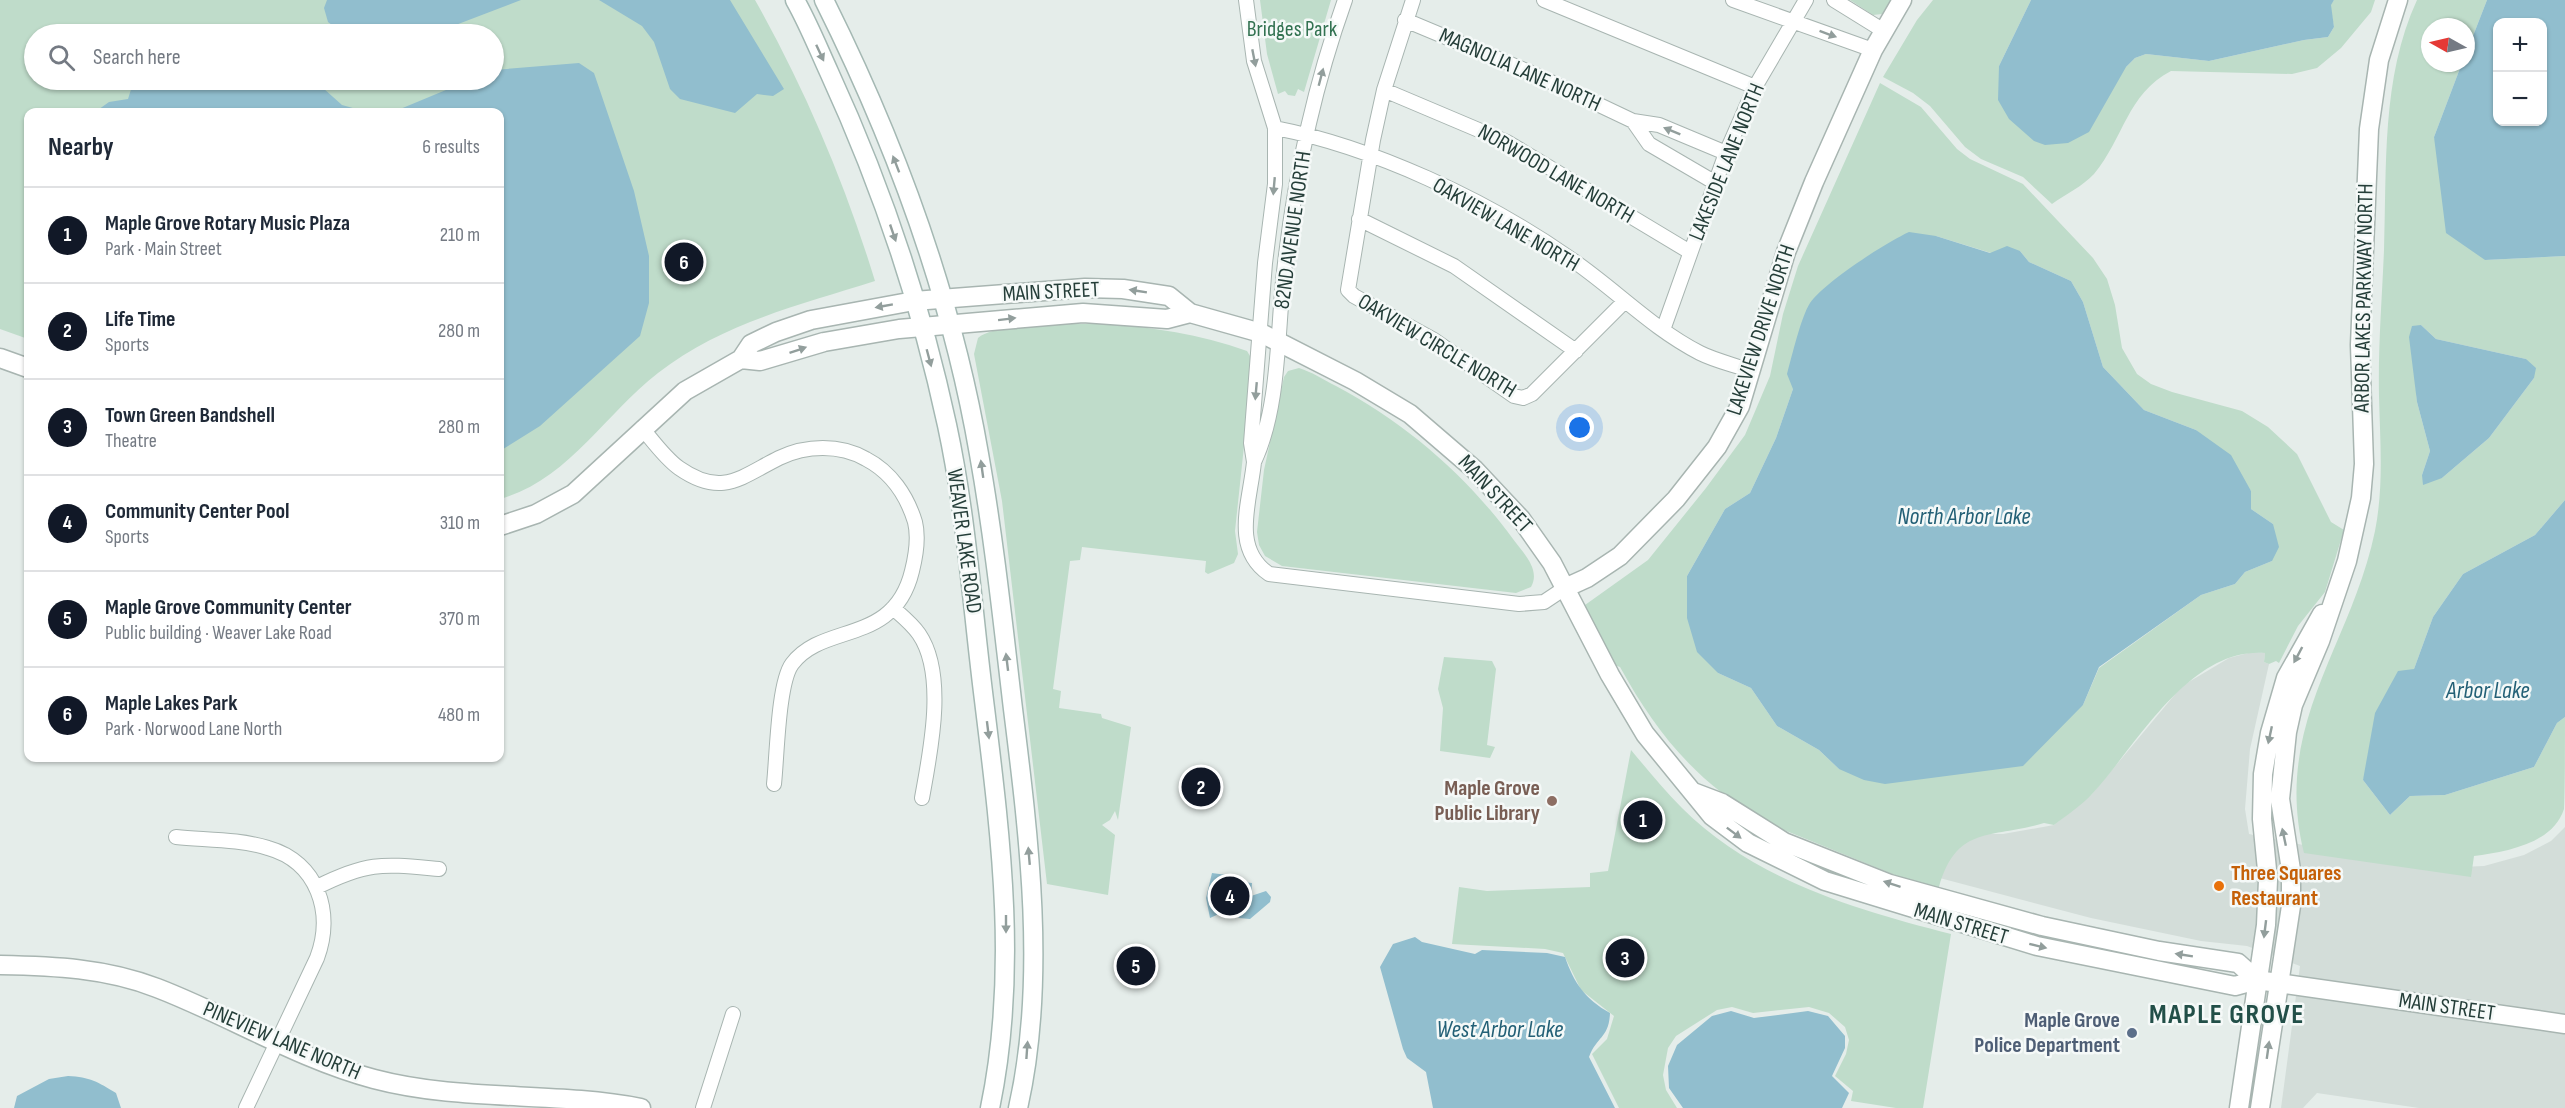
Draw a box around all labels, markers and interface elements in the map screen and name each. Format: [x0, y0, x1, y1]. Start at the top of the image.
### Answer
park label: Bridges Park [1247, 16, 1338, 43]
north arrow [2421, 18, 2475, 72]
map controls [2493, 18, 2547, 126]
button: + [2493, 18, 2547, 72]
street label: MAGNOLIA LANE NORTH [1435, 22, 1605, 118]
search box [24, 24, 504, 90]
one-way arrow [1819, 29, 1837, 39]
icon: search [45, 41, 78, 74]
text: Search here [93, 44, 180, 71]
one-way arrow [815, 44, 825, 62]
one-way arrow [1250, 49, 1259, 68]
one-way arrow [1317, 68, 1326, 86]
button: − [2493, 72, 2547, 126]
street label: LAKESIDE LANE NORTH [1683, 79, 1771, 245]
street label: NORWOOD LANE NORTH [1473, 118, 1639, 230]
one-way arrow [1663, 126, 1681, 136]
text: Nearby [48, 132, 114, 163]
text: 6 results [422, 135, 480, 159]
street label: 82ND AVENUE NORTH [1269, 149, 1317, 311]
one-way arrow [891, 155, 900, 173]
street label: OAKVIEW LANE NORTH [1428, 172, 1584, 278]
one-way arrow [1269, 177, 1279, 196]
street label: ARBOR LAKES PARKWAY NORTH [2348, 183, 2379, 414]
text: Maple Grove Rotary Music Plaza [105, 210, 350, 237]
text: 1 [64, 223, 71, 247]
text: 210 m [440, 223, 480, 247]
one-way arrow [889, 224, 899, 242]
text: Park · Main Street [105, 237, 222, 261]
pin: 6 [664, 240, 704, 284]
street label: LAKEVIEW DRIVE NORTH [1721, 241, 1801, 419]
street label: MAIN STREET [1002, 276, 1100, 308]
one-way arrow [1128, 287, 1147, 296]
street label: OAKVIEW CIRCLE NORTH [1353, 288, 1521, 404]
one-way arrow [874, 302, 893, 311]
text: Life Time [105, 306, 175, 333]
one-way arrow [998, 314, 1017, 323]
text: 2 [63, 319, 72, 343]
text: 280 m [438, 319, 480, 343]
text: Sports [105, 333, 149, 357]
one-way arrow [789, 345, 807, 355]
one-way arrow [925, 348, 935, 367]
one-way arrow [1251, 382, 1261, 401]
text: Town Green Bandshell [105, 402, 275, 429]
your location [1565, 413, 1594, 442]
text: 3 [63, 415, 72, 439]
text: 280 m [438, 415, 480, 439]
text: Theatre [105, 429, 157, 453]
street label: MAIN STREET [1452, 449, 1538, 539]
one-way arrow [977, 459, 986, 478]
street label: WEAVER LAKE ROAD [940, 467, 988, 615]
text: Community Center Pool [105, 498, 290, 525]
water label: North Arbor Lake [1897, 502, 2031, 531]
text: 4 [63, 511, 72, 535]
text: 310 m [440, 511, 480, 535]
text: Sports [105, 525, 149, 549]
text: Maple Grove Community Center [105, 594, 352, 621]
text: 5 [63, 607, 72, 631]
text: 370 m [439, 607, 480, 631]
text: Public building · Weaver Lake Road [105, 621, 332, 645]
one-way arrow [2293, 646, 2303, 663]
one-way arrow [1003, 652, 1012, 671]
water label: Arbor Lake [2445, 676, 2530, 705]
text: Maple Lakes Park [105, 690, 237, 717]
text: 6 [63, 703, 72, 727]
text: 480 m [438, 703, 480, 727]
text: Park · Norwood Lane North [105, 717, 282, 741]
one-way arrow [983, 720, 992, 739]
one-way arrow [2265, 725, 2275, 744]
pin: 2 [1182, 764, 1220, 810]
place label: Maple Grove Public Library [1435, 775, 1540, 827]
marker: Maple Grove Public Library [1545, 794, 1559, 808]
pin: 1 [1624, 798, 1662, 842]
one-way arrow [1726, 827, 1742, 839]
one-way arrow [2279, 827, 2288, 846]
one-way arrow [1024, 846, 1033, 865]
place label: Three Squares Restaurant [2231, 860, 2342, 912]
pin: 4 [1210, 874, 1250, 918]
one-way arrow [1883, 879, 1901, 889]
marker: Three Squares Restaurant [2212, 879, 2226, 893]
street label: MAIN STREET [1911, 897, 2011, 951]
one-way arrow [1001, 914, 1011, 933]
one-way arrow [2260, 919, 2270, 938]
pin: 3 [1606, 936, 1644, 980]
one-way arrow [2029, 942, 2047, 952]
pin: 5 [1116, 944, 1156, 988]
one-way arrow [2175, 950, 2194, 959]
street label: MAIN STREET [2397, 987, 2497, 1027]
street label: PINEVIEW LANE NORTH [199, 996, 365, 1086]
district label: MAPLE GROVE [2149, 998, 2305, 1031]
place label: Maple Grove Police Department [1974, 1007, 2120, 1059]
water label: West Arbor Lake [1437, 1015, 1563, 1044]
marker: Maple Grove Police Department [2125, 1026, 2139, 1040]
one-way arrow [2263, 1040, 2272, 1059]
one-way arrow [1022, 1041, 1032, 1060]

